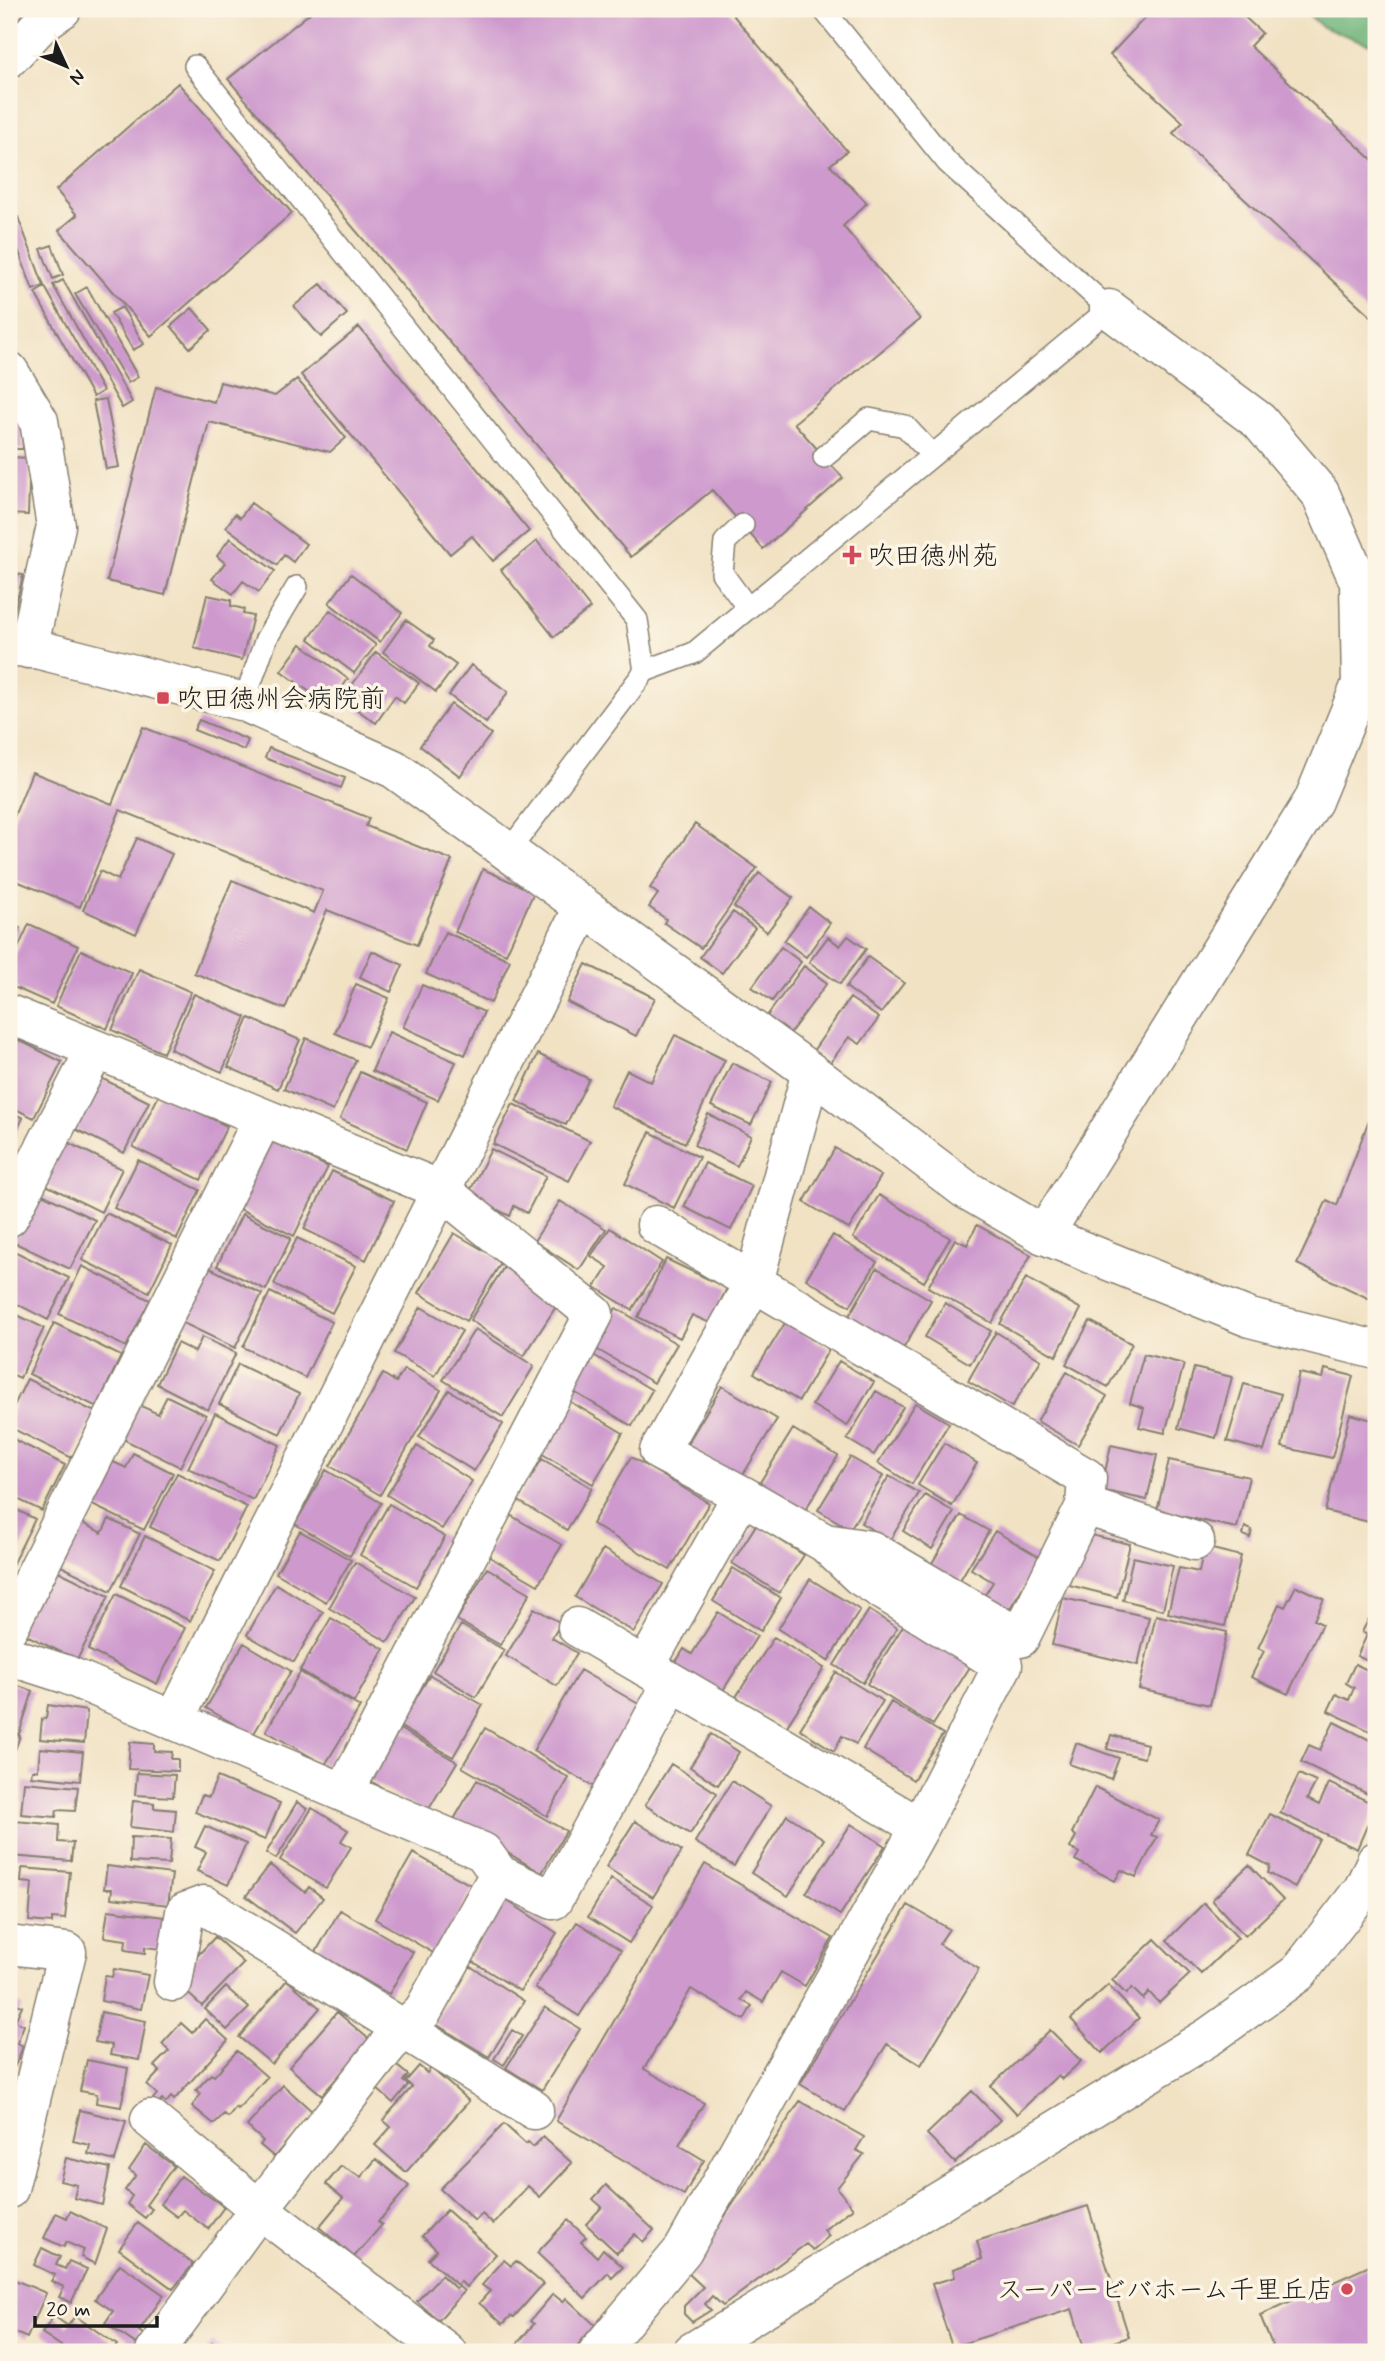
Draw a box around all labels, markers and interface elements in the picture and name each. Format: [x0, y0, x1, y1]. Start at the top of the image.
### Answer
north arrow [32, 32, 102, 102]
text: N [64, 64, 91, 90]
place label: 吹田徳州苑 [868, 540, 998, 574]
marker: 吹田徳州苑 [842, 545, 862, 565]
place label: 吹田徳州会病院前 [177, 683, 385, 717]
marker: 吹田徳州会病院前 [155, 690, 171, 706]
place label: スーパービバホーム千里丘店 [997, 2274, 1333, 2308]
marker: スーパービバホーム千里丘店 [1339, 2281, 1355, 2297]
scale bar [35, 2284, 158, 2328]
text: 20 m [46, 2296, 91, 2324]

